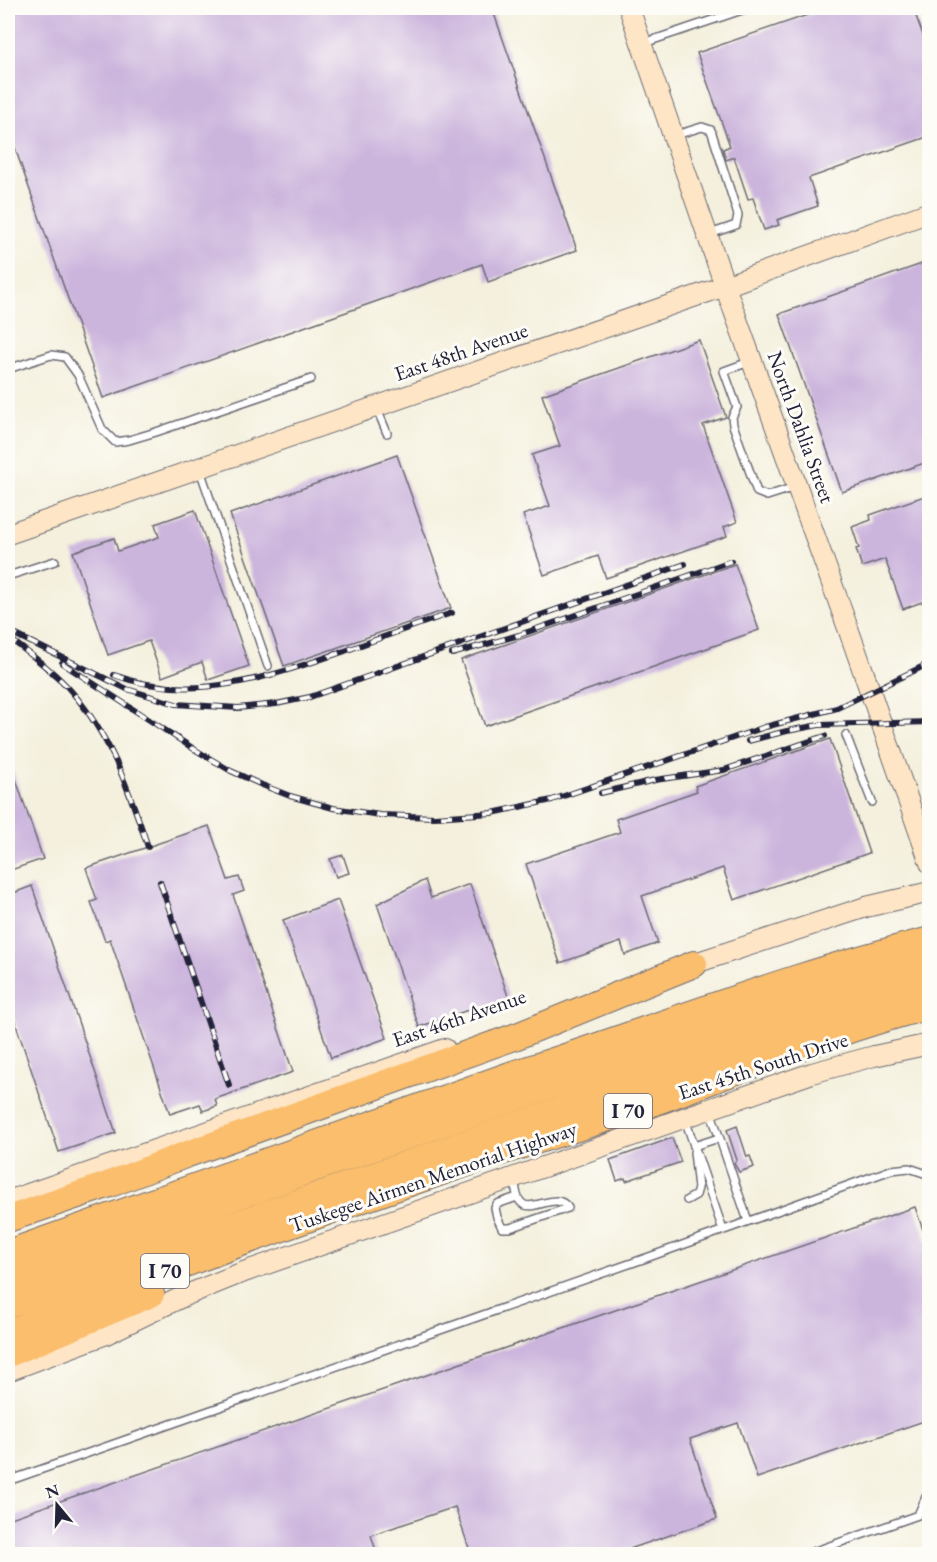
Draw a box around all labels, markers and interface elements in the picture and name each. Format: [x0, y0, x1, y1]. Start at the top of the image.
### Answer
street label: East 48th Avenue [391, 316, 531, 387]
street label: North Dahlia Street [761, 347, 842, 507]
street label: East 46th Avenue [389, 982, 529, 1053]
street label: East 45th South Drive [675, 1025, 851, 1106]
road number: I 70 [604, 1094, 652, 1128]
street label: Tuskegee Airmen Memorial Highway [286, 1114, 581, 1238]
road number: I 70 [141, 1254, 189, 1288]
north arrow [27, 1475, 87, 1535]
text: N [43, 1479, 62, 1503]

